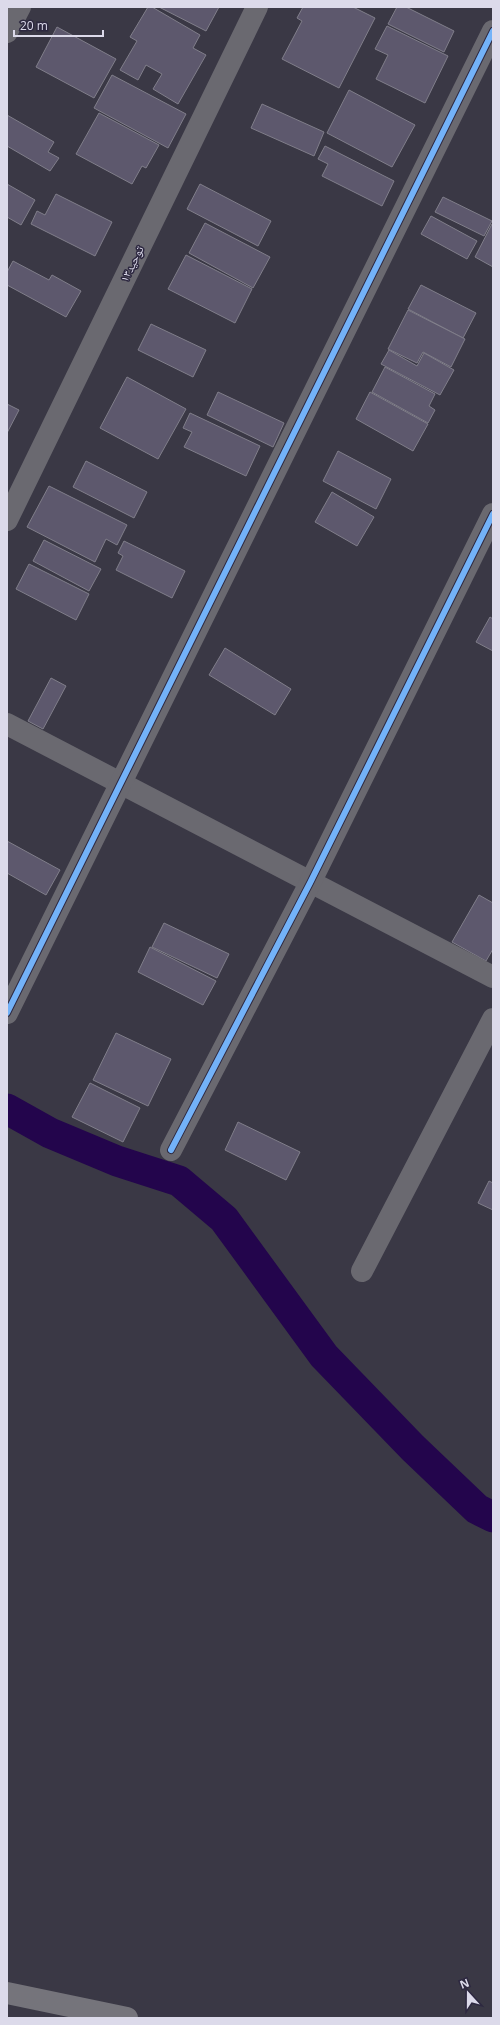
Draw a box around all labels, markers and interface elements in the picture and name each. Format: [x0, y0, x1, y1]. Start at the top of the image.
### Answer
scale bar [14, 12, 103, 38]
text: 20 m [20, 17, 48, 34]
street label: توحید۱۳ [116, 242, 148, 285]
north arrow [448, 1973, 488, 2013]
text: N [457, 1975, 471, 1992]

